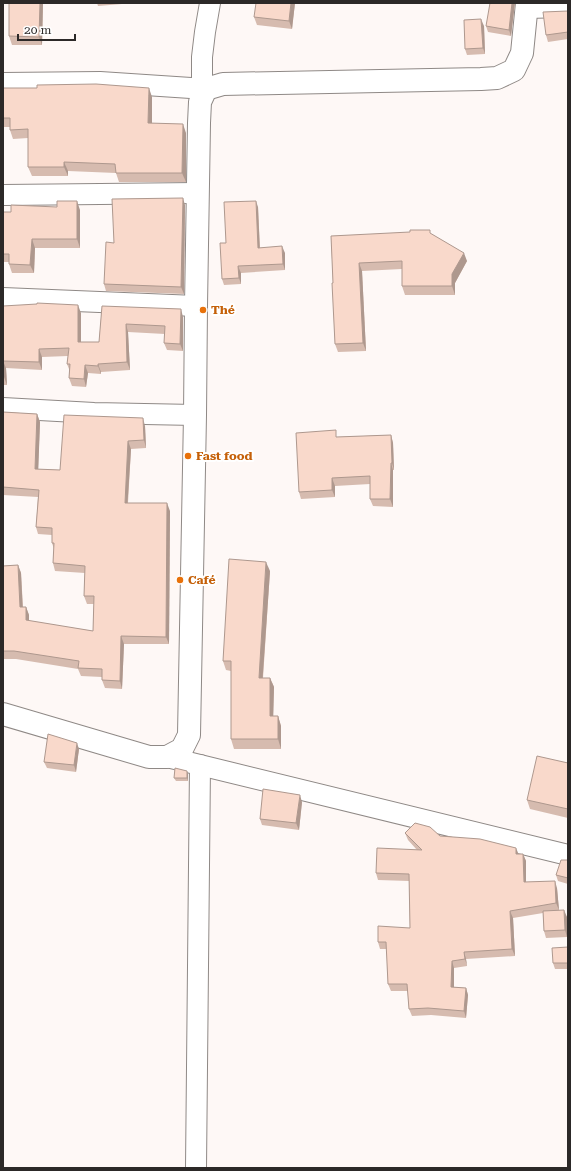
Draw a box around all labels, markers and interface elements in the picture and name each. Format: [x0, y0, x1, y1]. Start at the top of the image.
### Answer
scale bar [18, 16, 75, 42]
text: 20 m [24, 23, 51, 37]
place label: Thé [211, 303, 235, 317]
marker: Thé [198, 305, 208, 315]
place label: Fast food [196, 449, 252, 463]
marker: Fast food [183, 451, 193, 461]
place label: Café [188, 573, 215, 587]
marker: Café [175, 575, 185, 585]

